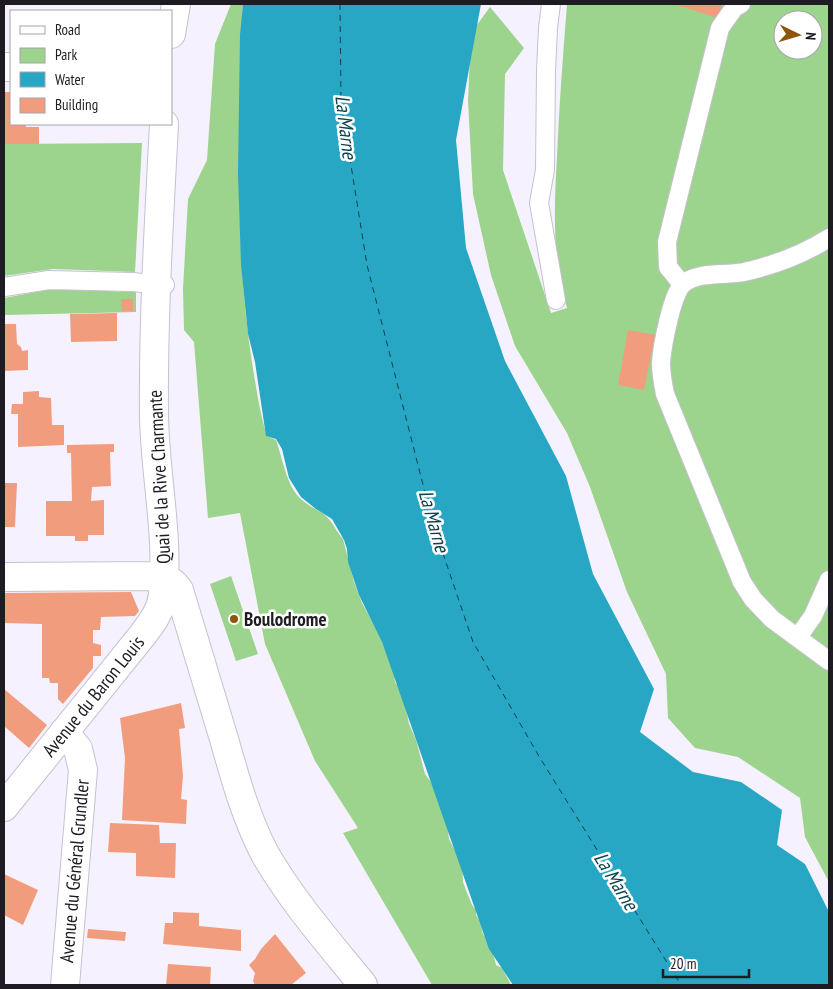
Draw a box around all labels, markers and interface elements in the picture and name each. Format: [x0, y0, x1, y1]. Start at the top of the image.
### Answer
legend [10, 10, 172, 125]
north arrow [773, 10, 823, 60]
text: Road [55, 20, 81, 39]
text: N [802, 32, 820, 41]
text: Park [55, 45, 77, 64]
text: Water [55, 70, 86, 89]
water label: La Marne [329, 94, 363, 162]
text: Building [55, 95, 98, 114]
street label: Quai de la Rive Charmante [142, 389, 176, 565]
water label: La Marne [413, 487, 456, 557]
place label: Boulodrome [244, 607, 327, 631]
marker: Boulodrome [228, 613, 240, 625]
street label: Avenue du Baron Louis [37, 631, 149, 761]
street label: Avenue du Général Grundler [54, 777, 94, 964]
water label: La Marne [588, 847, 645, 916]
scale bar [663, 946, 749, 978]
text: 20 m [670, 954, 696, 973]

